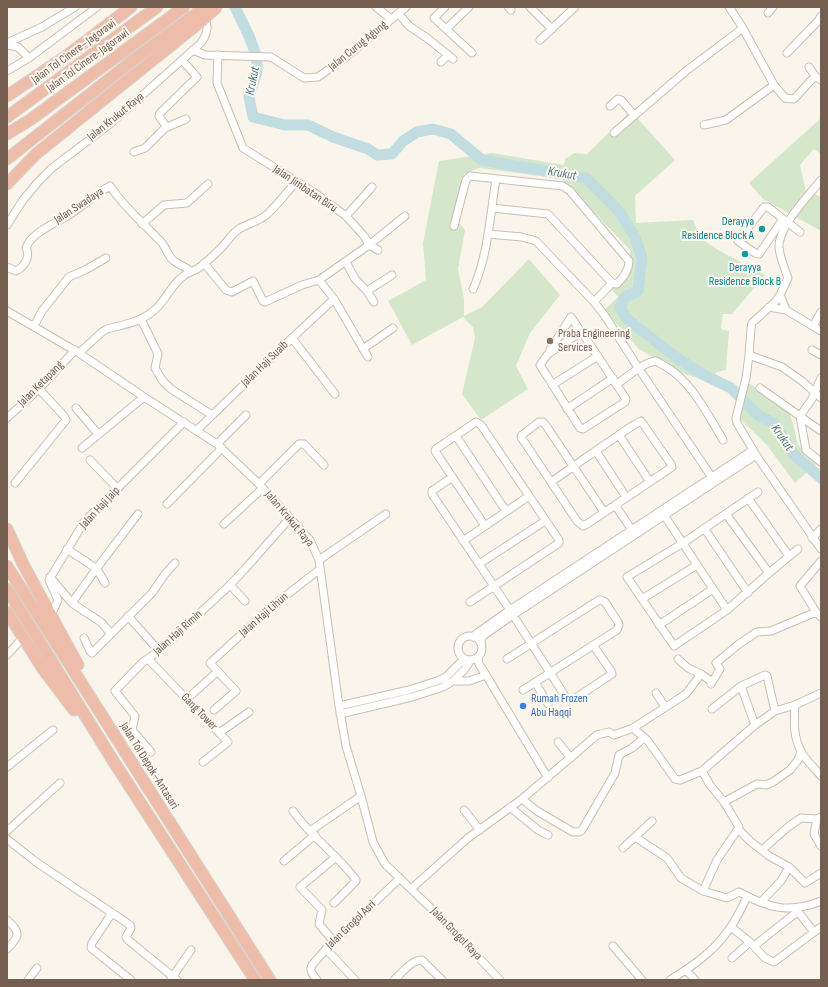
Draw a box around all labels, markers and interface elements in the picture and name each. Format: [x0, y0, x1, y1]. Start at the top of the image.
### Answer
street label: Jalan Tol Cinere–Jagorawi [29, 17, 119, 87]
street label: Jalan Curug Agung [326, 18, 390, 74]
street label: Jalan Tol Cinere-Jagorawi [44, 26, 132, 96]
water label: Krukut [243, 65, 263, 97]
street label: Jalan Krukut Raya [85, 90, 147, 144]
street label: Jalan Jimbatan Biru [270, 162, 340, 216]
water label: Krukut [547, 164, 577, 184]
street label: Jalan Swadaya [52, 185, 106, 227]
place label: Derayya Residence Block A [682, 215, 754, 243]
marker: Derayya Residence Block A [757, 224, 767, 234]
marker: Derayya Residence Block B [740, 249, 750, 259]
place label: Derayya Residence Block B [709, 261, 781, 289]
place label: Praba Engineering Services [558, 327, 630, 355]
marker: Praba Engineering Services [545, 336, 555, 346]
street label: Jalan Haji Suaib [238, 338, 292, 390]
street label: Jalan Ketapang [15, 358, 67, 410]
water label: Krukut [767, 422, 797, 454]
street label: Jalan Haji Jaip [77, 484, 123, 532]
street label: Jalan Krukut Raya [261, 488, 317, 550]
street label: Jalan Haji Lihun [237, 590, 291, 640]
street label: Jalan Haji Rimin [151, 607, 205, 659]
street label: Gang Tower [178, 690, 220, 734]
place label: Rumah Frozen Abu Haqqi [531, 692, 588, 720]
marker: Rumah Frozen Abu Haqqi [518, 701, 528, 711]
street label: Jalan Tol Depok–Antasari [117, 720, 181, 812]
street label: Jalan Grogol Asri [323, 898, 379, 952]
street label: Jalan Grogol Raya [427, 905, 485, 963]

